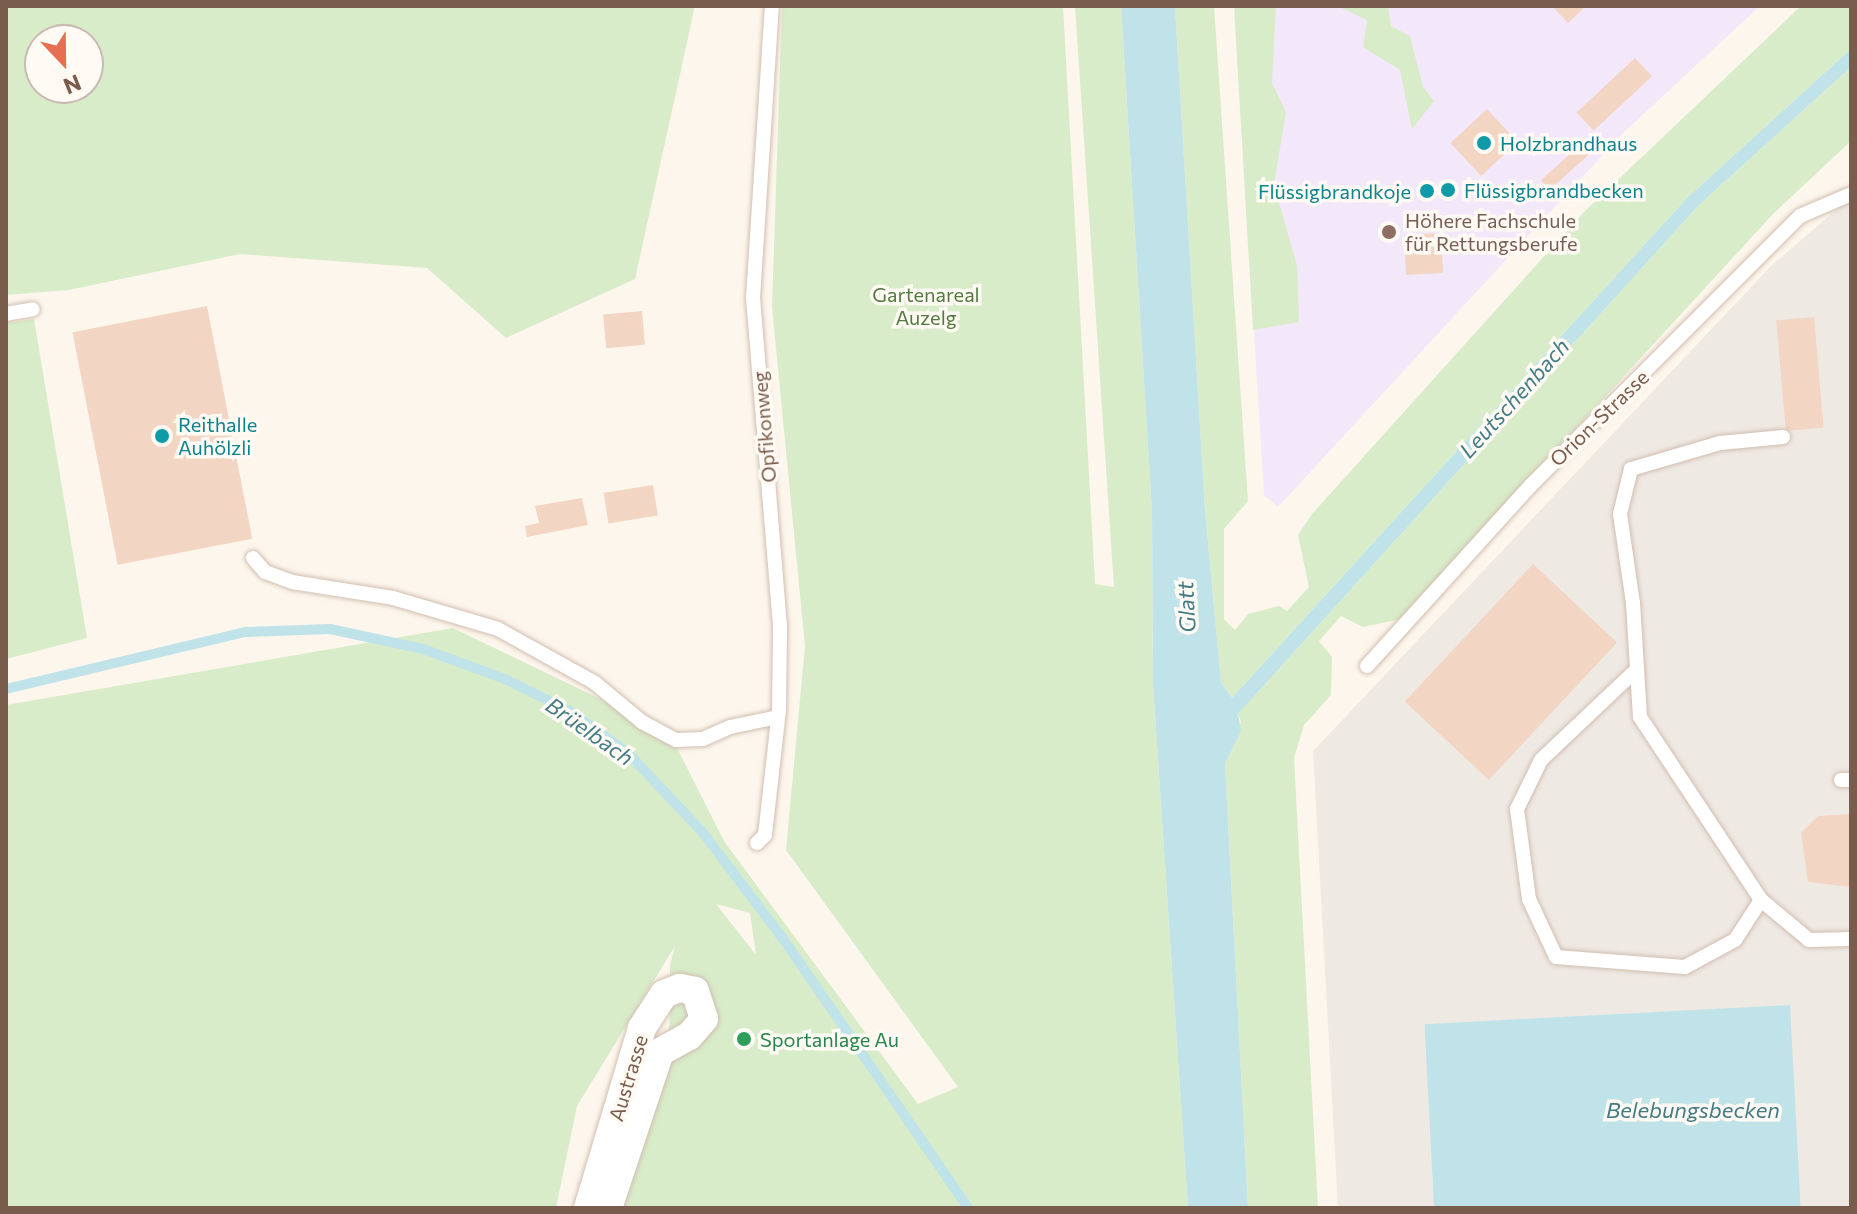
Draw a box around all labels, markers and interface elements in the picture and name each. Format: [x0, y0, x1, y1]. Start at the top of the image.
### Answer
north arrow [24, 24, 104, 104]
text: N [60, 69, 85, 100]
place label: Holzbrandhaus [1500, 131, 1637, 155]
marker: Holzbrandhaus [1475, 134, 1493, 152]
place label: Flüssigbrandbecken [1464, 178, 1644, 202]
place label: Flüssigbrandkoje [1258, 179, 1411, 203]
marker: Flüssigbrandbecken [1439, 181, 1457, 199]
marker: Flüssigbrandkoje [1418, 182, 1436, 200]
place label: Höhere Fachschule für Rettungsberufe [1405, 208, 1578, 255]
marker: Höhere Fachschule für Rettungsberufe [1380, 223, 1398, 241]
park label: Gartenareal Auzelg [872, 283, 980, 330]
water label: Leutschenbach [1454, 333, 1574, 463]
street label: Orion-Strasse [1545, 365, 1653, 471]
street label: Opfikonweg [747, 370, 781, 484]
place label: Reithalle Auhölzli [178, 412, 257, 459]
marker: Reithalle Auhölzli [153, 427, 171, 445]
water label: Glatt [1171, 581, 1201, 633]
water label: Brüelbach [541, 691, 639, 771]
place label: Sportanlage Au [760, 1027, 899, 1051]
marker: Sportanlage Au [735, 1030, 753, 1048]
street label: Austrasse [604, 1032, 652, 1124]
water label: Belebungsbecken [1606, 1097, 1780, 1123]

